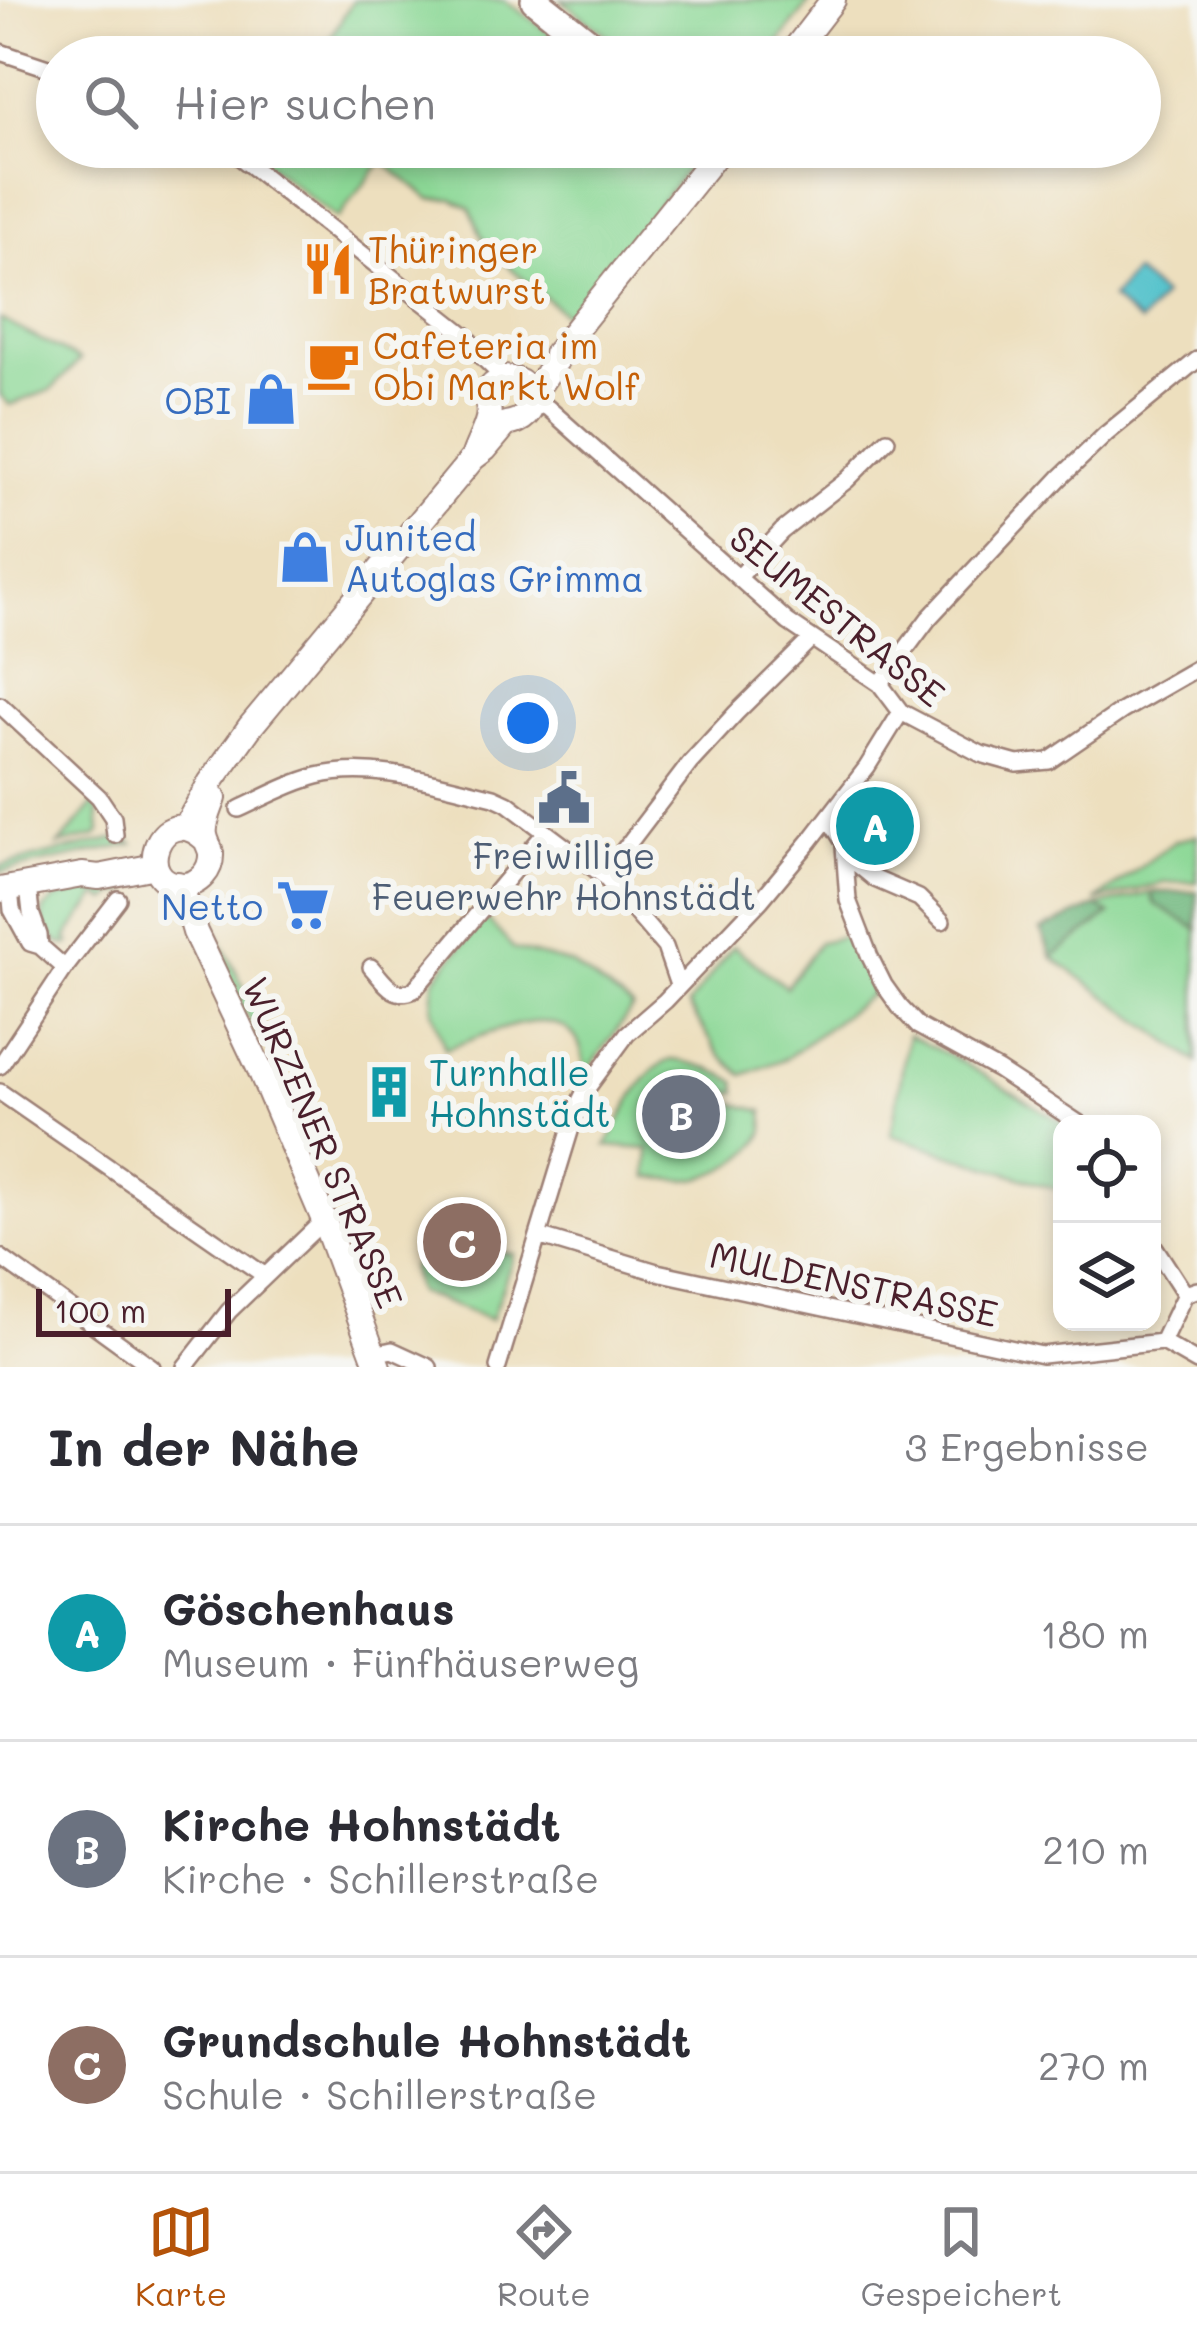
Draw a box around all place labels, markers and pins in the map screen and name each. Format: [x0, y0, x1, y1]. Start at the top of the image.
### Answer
place label: Thüringer Bratwurst [368, 225, 546, 313]
restaurant icon: Thüringer Bratwurst [299, 240, 357, 298]
place label: Cafeteria im Obi Markt Wolf [373, 321, 640, 409]
cafe icon: Cafeteria im Obi Markt Wolf [304, 336, 362, 394]
shop icon: OBI [242, 370, 300, 428]
place label: OBI [164, 376, 231, 423]
place label: Junited Autoglas Grimma [345, 513, 644, 601]
shop icon: Junited Autoglas Grimma [276, 528, 334, 586]
public building icon: Freiwillige Feuerwehr Hohnstädt [535, 769, 593, 827]
pin: A [836, 781, 914, 871]
place label: Freiwillige Feuerwehr Hohnstädt [372, 831, 756, 919]
supermarket icon: Netto [274, 876, 332, 934]
place label: Netto [161, 882, 263, 929]
place label: Turnhalle Hohnstädt [429, 1048, 611, 1136]
building icon: Turnhalle Hohnstädt [360, 1063, 418, 1121]
pin: B [642, 1069, 720, 1159]
pin: C [423, 1197, 501, 1287]

